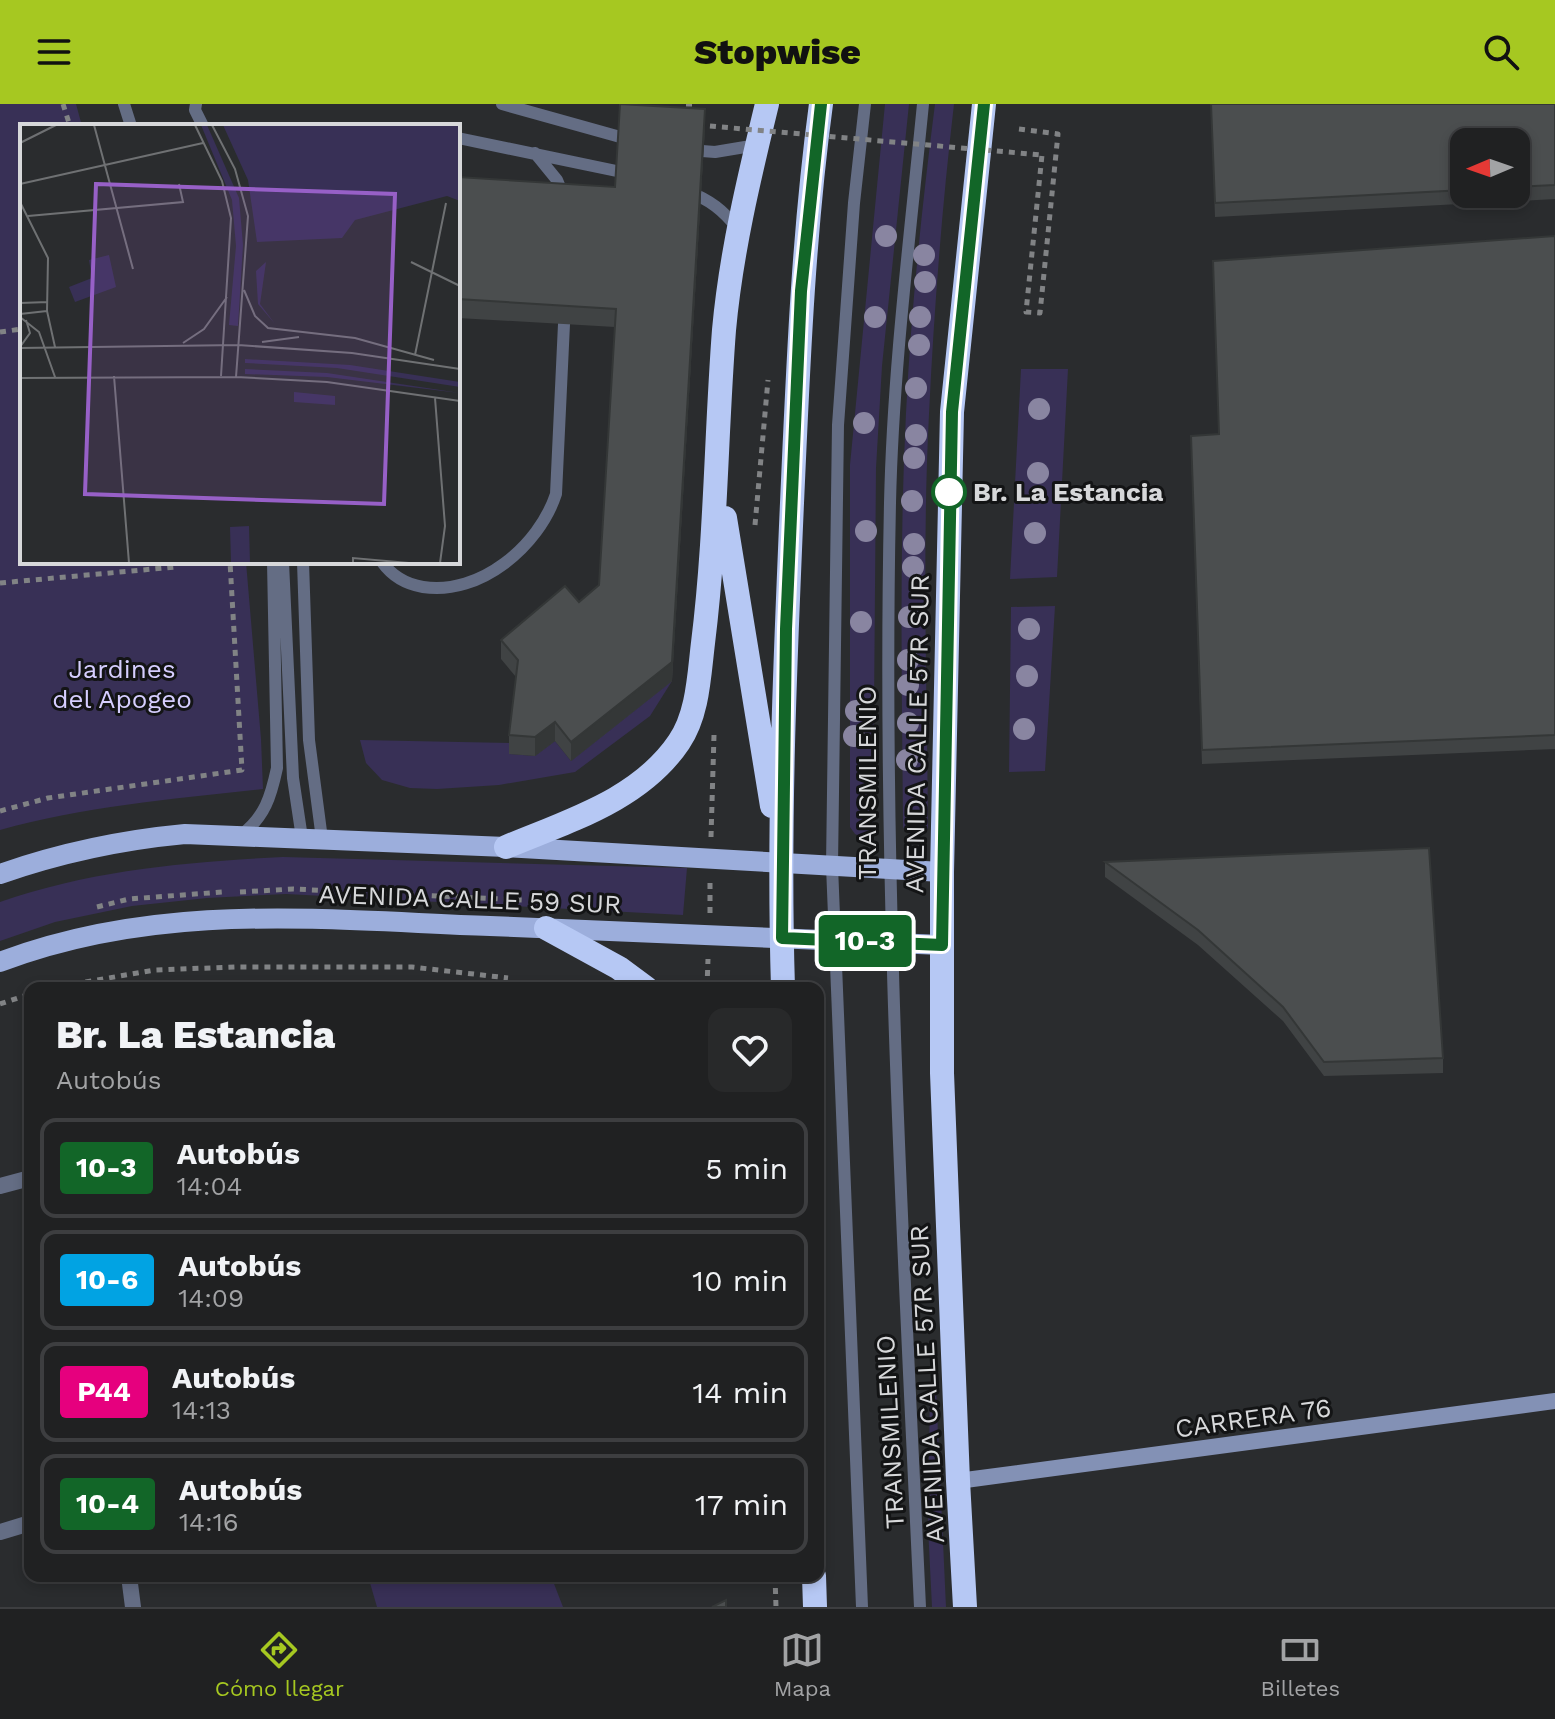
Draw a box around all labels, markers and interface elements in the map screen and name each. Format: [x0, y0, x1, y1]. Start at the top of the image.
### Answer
icon: menu [32, 30, 76, 74]
icon: search [1479, 30, 1523, 74]
text: Stopwise [694, 31, 861, 73]
inset map [20, 124, 460, 564]
north arrow [1450, 128, 1530, 208]
map controls [1450, 128, 1530, 208]
marker: Br. La Estancia [932, 475, 966, 509]
place label: Br. La Estancia [973, 477, 1163, 507]
street label: AVENIDA CALLE 57R SUR [899, 574, 935, 894]
park label: Jardines del Apogeo [52, 654, 192, 714]
street label: TRANSMILENIO [852, 686, 882, 880]
street label: AVENIDA CALLE 59 SUR [318, 879, 622, 919]
line badge: 10-3 [809, 915, 921, 967]
text: 10-3 [835, 924, 895, 957]
button: heart [708, 1008, 792, 1092]
text: Br. La Estancia [56, 1013, 335, 1057]
text: Autobús [56, 1065, 162, 1095]
text: Autobús [177, 1136, 300, 1171]
text: 10-3 [76, 1151, 137, 1184]
text: 5 min [705, 1151, 788, 1186]
text: 14:04 [177, 1171, 242, 1201]
street label: AVENIDA CALLE 57R SUR [904, 1224, 950, 1544]
text: Autobús [178, 1248, 301, 1283]
text: 10-6 [76, 1263, 138, 1296]
text: 10 min [692, 1263, 788, 1298]
text: 14:09 [178, 1283, 244, 1313]
street label: TRANSMILENIO [870, 1334, 910, 1530]
text: Autobús [172, 1360, 295, 1395]
text: P44 [77, 1375, 131, 1408]
text: 14 min [693, 1375, 788, 1410]
street label: CARRERA 76 [1173, 1392, 1333, 1444]
text: 14:13 [172, 1395, 231, 1425]
text: Autobús [179, 1472, 302, 1507]
text: 10-4 [76, 1487, 139, 1520]
text: 17 min [695, 1487, 788, 1522]
text: 14:16 [179, 1507, 239, 1537]
tab: Cómo llegar [215, 1628, 344, 1701]
tab: Mapa [774, 1628, 831, 1701]
tab: Billetes [1261, 1628, 1340, 1701]

